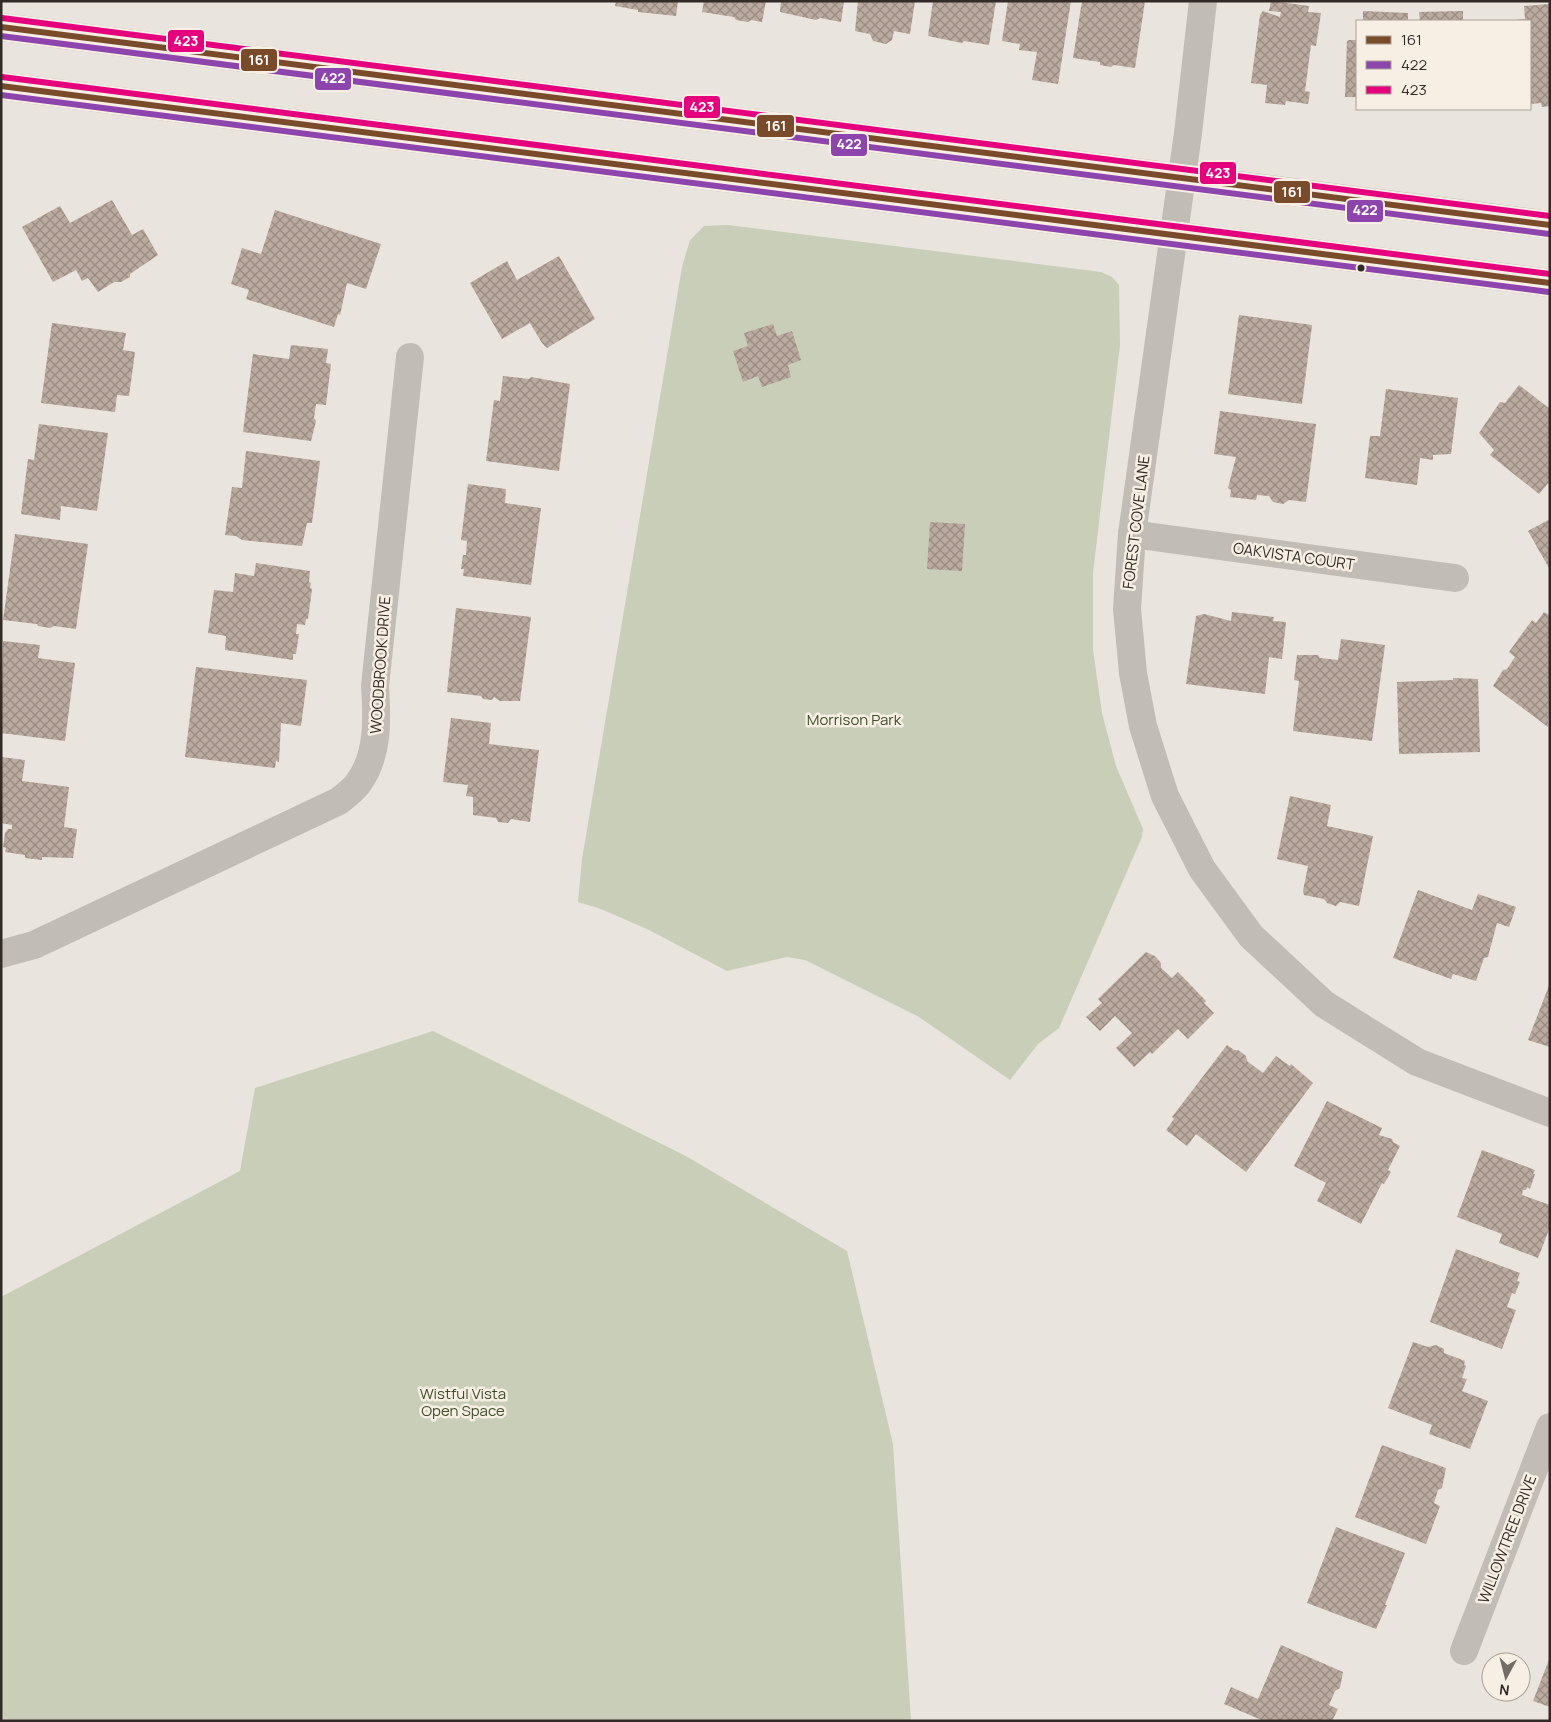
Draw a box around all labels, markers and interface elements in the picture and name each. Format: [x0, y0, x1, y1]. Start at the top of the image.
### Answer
legend [1356, 20, 1531, 110]
line badge: 423 [167, 29, 205, 53]
text: 161 [1401, 29, 1422, 50]
text: 423 [174, 31, 199, 50]
line badge: 161 [240, 48, 278, 72]
text: 161 [249, 50, 269, 69]
text: 422 [1401, 54, 1427, 75]
line badge: 422 [314, 67, 352, 91]
text: 422 [320, 68, 346, 87]
text: 423 [1401, 79, 1427, 100]
line badge: 423 [683, 95, 721, 119]
text: 423 [690, 97, 715, 116]
line badge: 161 [756, 114, 795, 138]
text: 161 [766, 116, 786, 135]
line badge: 422 [830, 133, 868, 157]
text: 422 [836, 134, 862, 153]
line badge: 423 [1199, 161, 1237, 185]
text: 423 [1206, 163, 1231, 182]
line badge: 161 [1273, 180, 1311, 204]
text: 161 [1282, 182, 1302, 201]
line badge: 422 [1346, 199, 1384, 223]
text: 422 [1352, 200, 1378, 219]
unlabelled marker [1356, 263, 1366, 273]
street label: FOREST COVE LANE [1117, 454, 1155, 590]
street label: OAKVISTA COURT [1232, 537, 1356, 575]
street label: WOODBROOK DRIVE [365, 595, 395, 735]
park label: Morrison Park [807, 709, 902, 730]
park label: Wistful Vista Open Space [420, 1383, 506, 1421]
street label: WILLOWTREE DRIVE [1473, 1472, 1541, 1606]
north arrow [1481, 1652, 1531, 1702]
text: N [1498, 1680, 1511, 1700]

